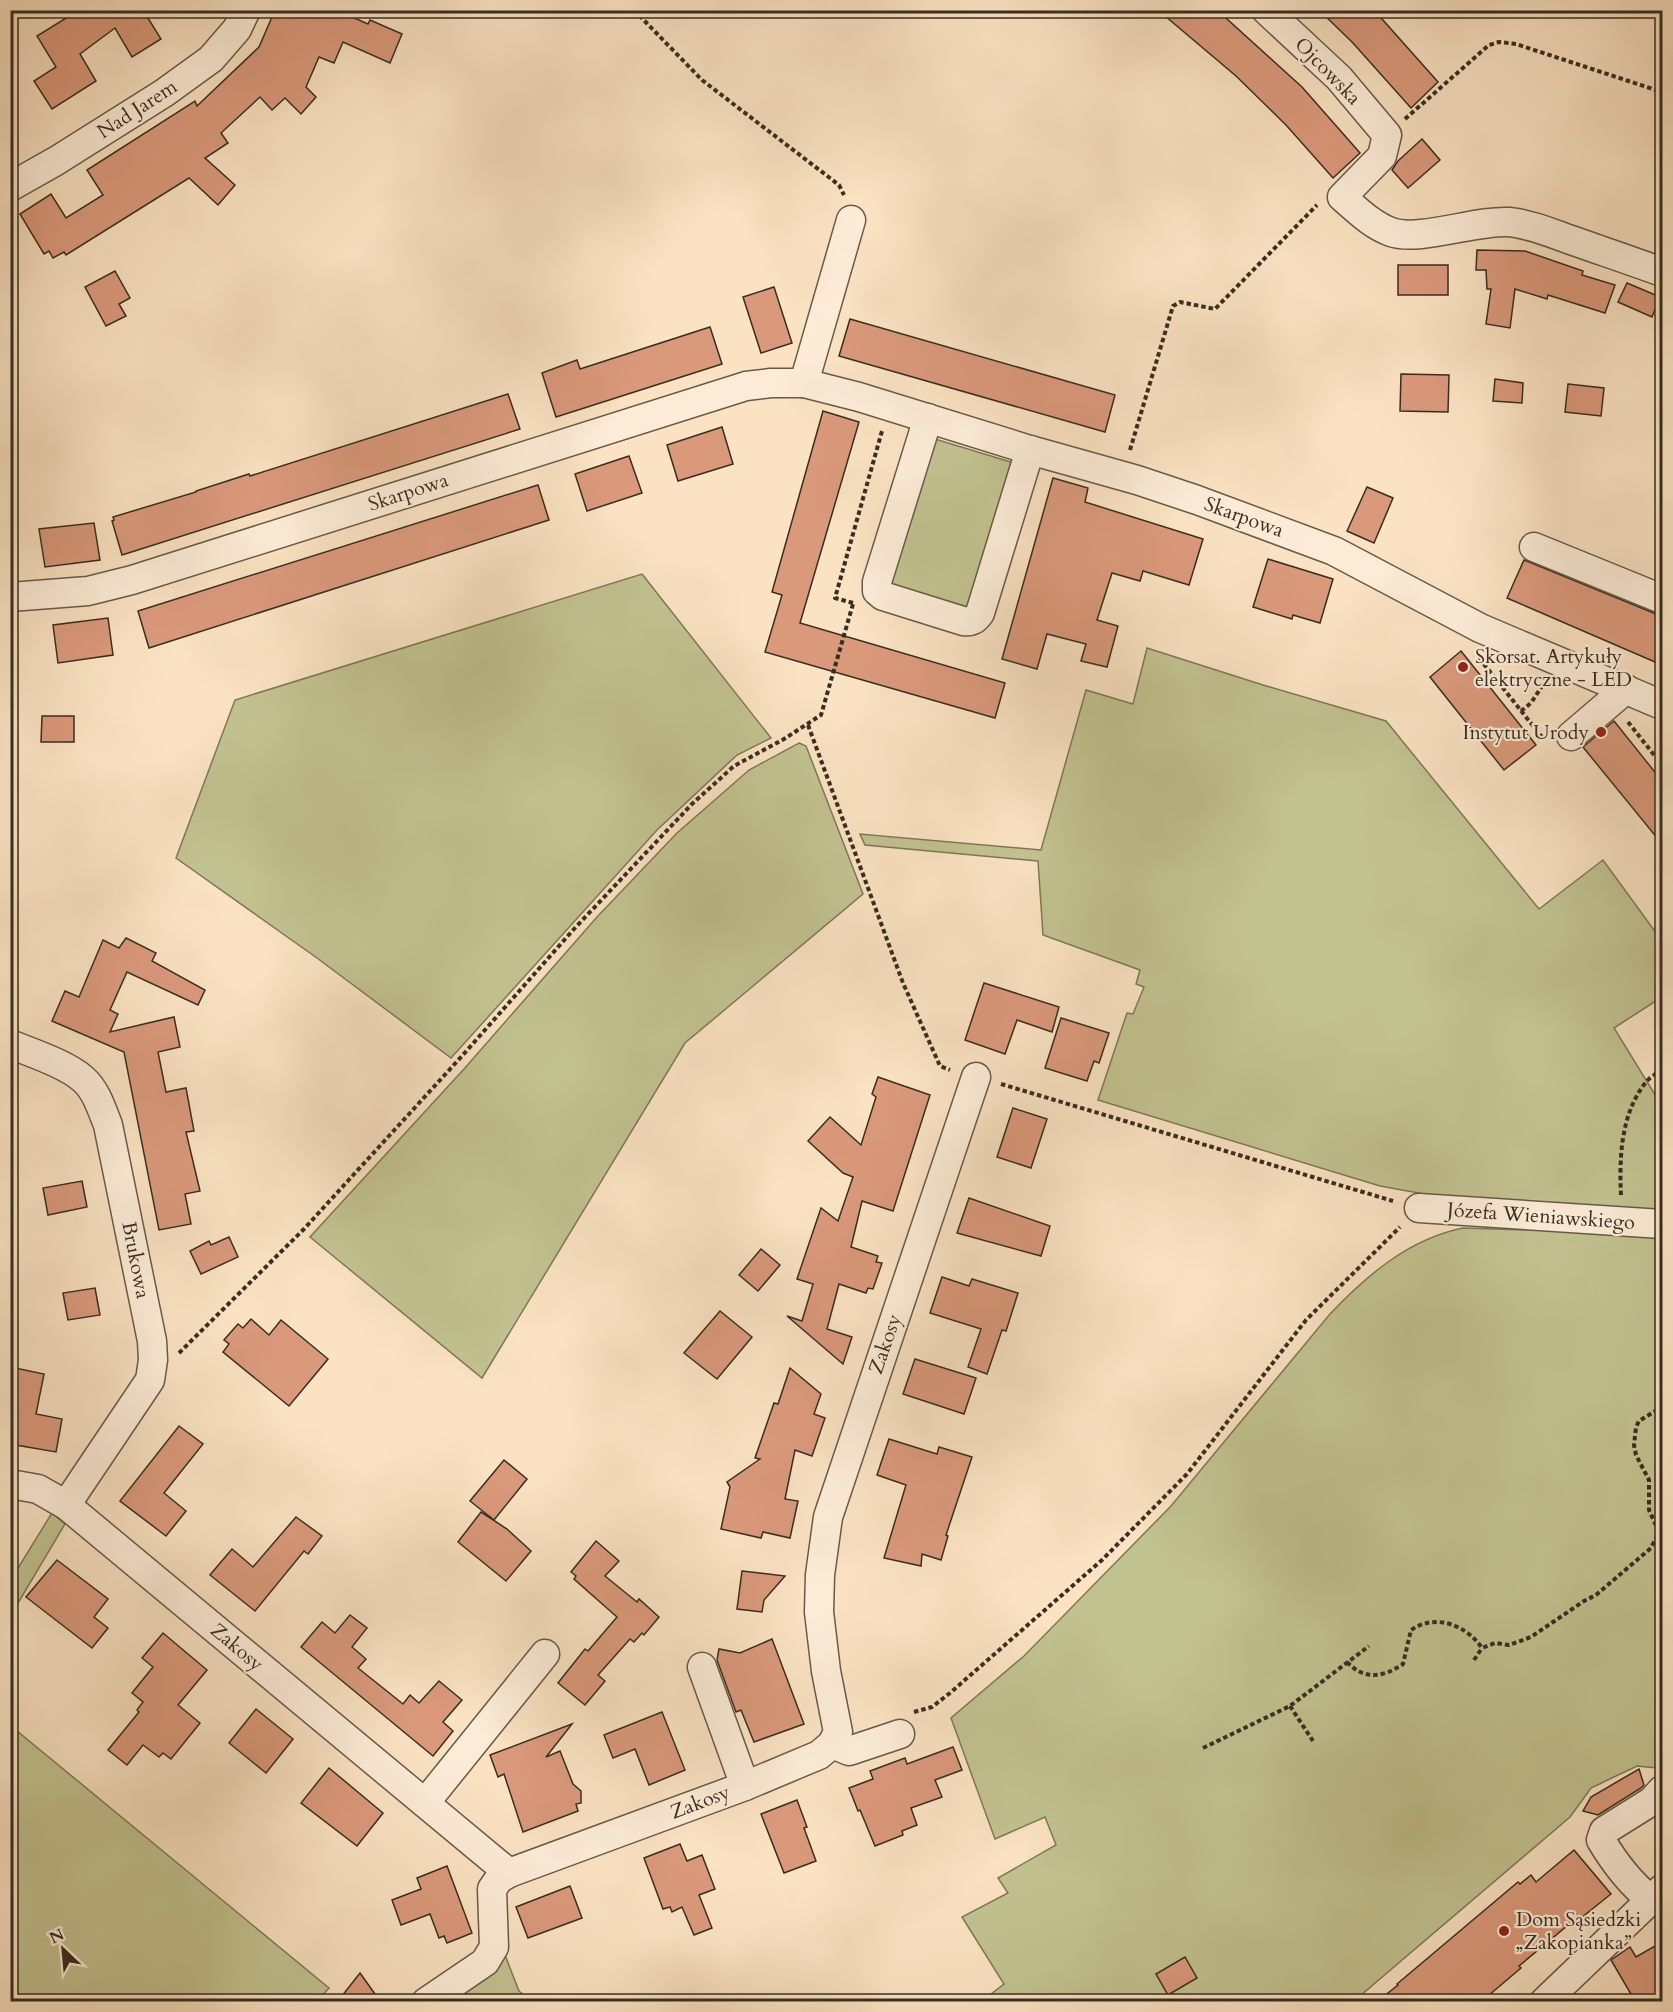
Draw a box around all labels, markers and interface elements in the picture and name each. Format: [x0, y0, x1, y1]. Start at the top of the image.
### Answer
street label: Ojcowska [1289, 31, 1367, 111]
street label: Nad Jarem [92, 73, 182, 145]
street label: Skarpowa [364, 466, 452, 518]
street label: Skarpowa [1200, 490, 1288, 544]
place label: Skorsat. Artykuły elektryczne - LED [1475, 643, 1632, 693]
marker: Skorsat. Artykuły elektryczne - LED [1456, 660, 1470, 674]
place label: Instytut Urody [1463, 719, 1589, 746]
marker: Instytut Urody [1594, 725, 1608, 739]
street label: Józefa Wieniawskiego [1443, 1196, 1636, 1236]
street label: Brukowa [115, 1219, 157, 1301]
street label: Zakosy [862, 1310, 908, 1378]
street label: Zakosy [205, 1617, 270, 1677]
street label: Zakosy [666, 1778, 734, 1826]
place label: Dom Sąsiedzki „Zakopianka” [1516, 1906, 1642, 1956]
north arrow [33, 1919, 93, 1979]
text: N [46, 1923, 68, 1949]
marker: Dom Sąsiedzki „Zakopianka” [1497, 1924, 1511, 1938]

